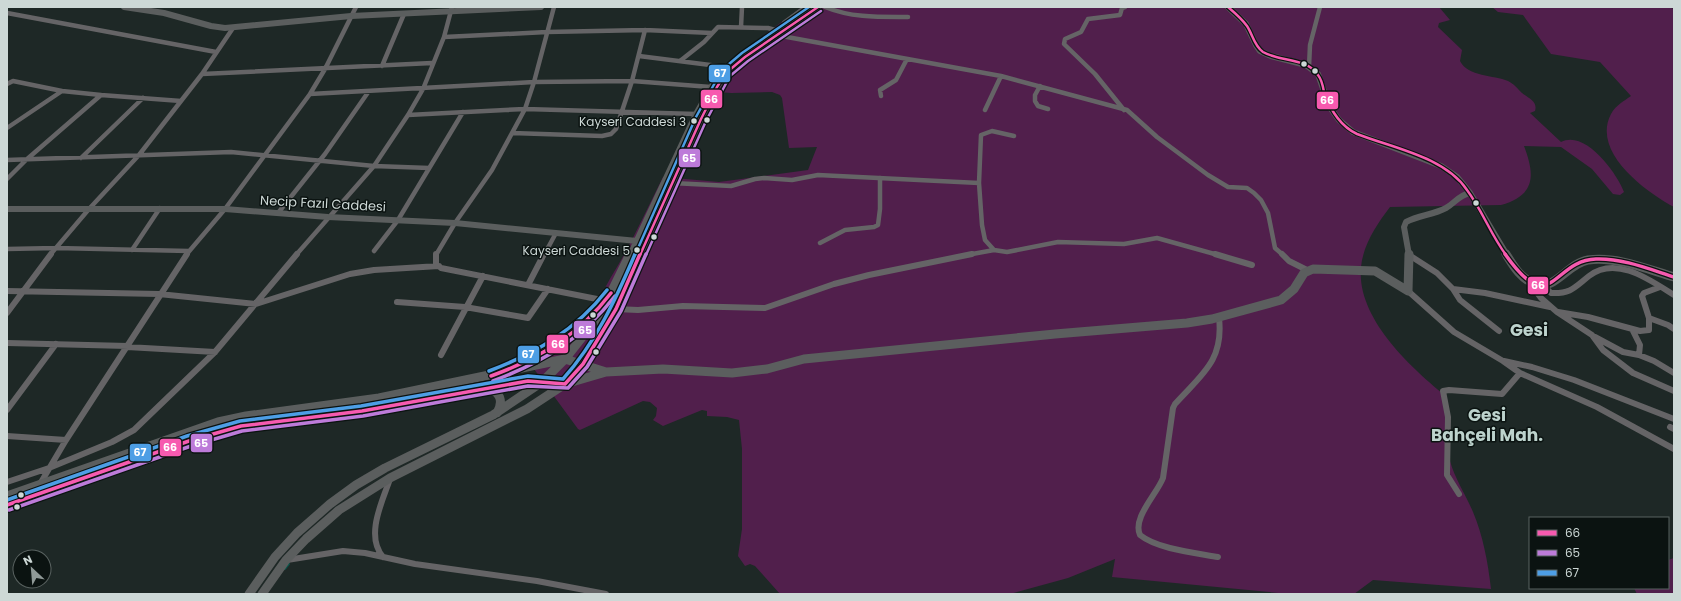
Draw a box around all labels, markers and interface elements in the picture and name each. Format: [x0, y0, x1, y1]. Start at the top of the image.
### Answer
unlabelled marker [1299, 59, 1309, 69]
line badge: 67 [708, 64, 731, 83]
text: 67 [714, 65, 727, 81]
unlabelled marker [1310, 66, 1320, 76]
line badge: 66 [700, 89, 723, 109]
text: 66 [704, 91, 718, 107]
line badge: 66 [1316, 91, 1339, 110]
text: 66 [1320, 92, 1334, 108]
place label: Kayseri Caddesi 3 [579, 113, 686, 130]
unlabelled marker [702, 115, 712, 125]
marker: Kayseri Caddesi 3 [689, 116, 699, 126]
line badge: 65 [678, 148, 701, 168]
text: 65 [682, 150, 696, 166]
street label: Necip Fazıl Caddesi [260, 191, 386, 216]
unlabelled marker [1471, 198, 1481, 208]
unlabelled marker [649, 232, 659, 242]
place label: Kayseri Caddesi 5 [523, 242, 630, 259]
marker: Kayseri Caddesi 5 [632, 245, 642, 255]
line badge: 66 [1527, 276, 1549, 295]
text: 66 [1531, 277, 1545, 293]
unlabelled marker [588, 310, 598, 320]
district label: Gesi [1510, 318, 1548, 342]
line badge: 65 [573, 320, 596, 339]
text: 65 [578, 322, 592, 338]
line badge: 66 [546, 334, 569, 354]
text: 66 [551, 336, 565, 352]
line badge: 67 [517, 345, 540, 364]
text: 67 [522, 346, 535, 362]
unlabelled marker [591, 347, 601, 357]
district label: Gesi Bahçeli Mah. [1431, 403, 1543, 447]
line badge: 65 [190, 433, 213, 453]
text: 65 [194, 435, 208, 451]
line badge: 66 [159, 438, 182, 457]
text: 66 [163, 439, 177, 455]
line badge: 67 [129, 443, 152, 462]
text: 67 [134, 444, 147, 460]
unlabelled marker [16, 490, 26, 500]
unlabelled marker [12, 502, 22, 512]
legend [1529, 517, 1669, 589]
text: 66 [1565, 524, 1580, 541]
text: 65 [1565, 544, 1580, 561]
north arrow [12, 549, 52, 589]
text: N [20, 551, 35, 569]
text: 67 [1565, 564, 1580, 581]

